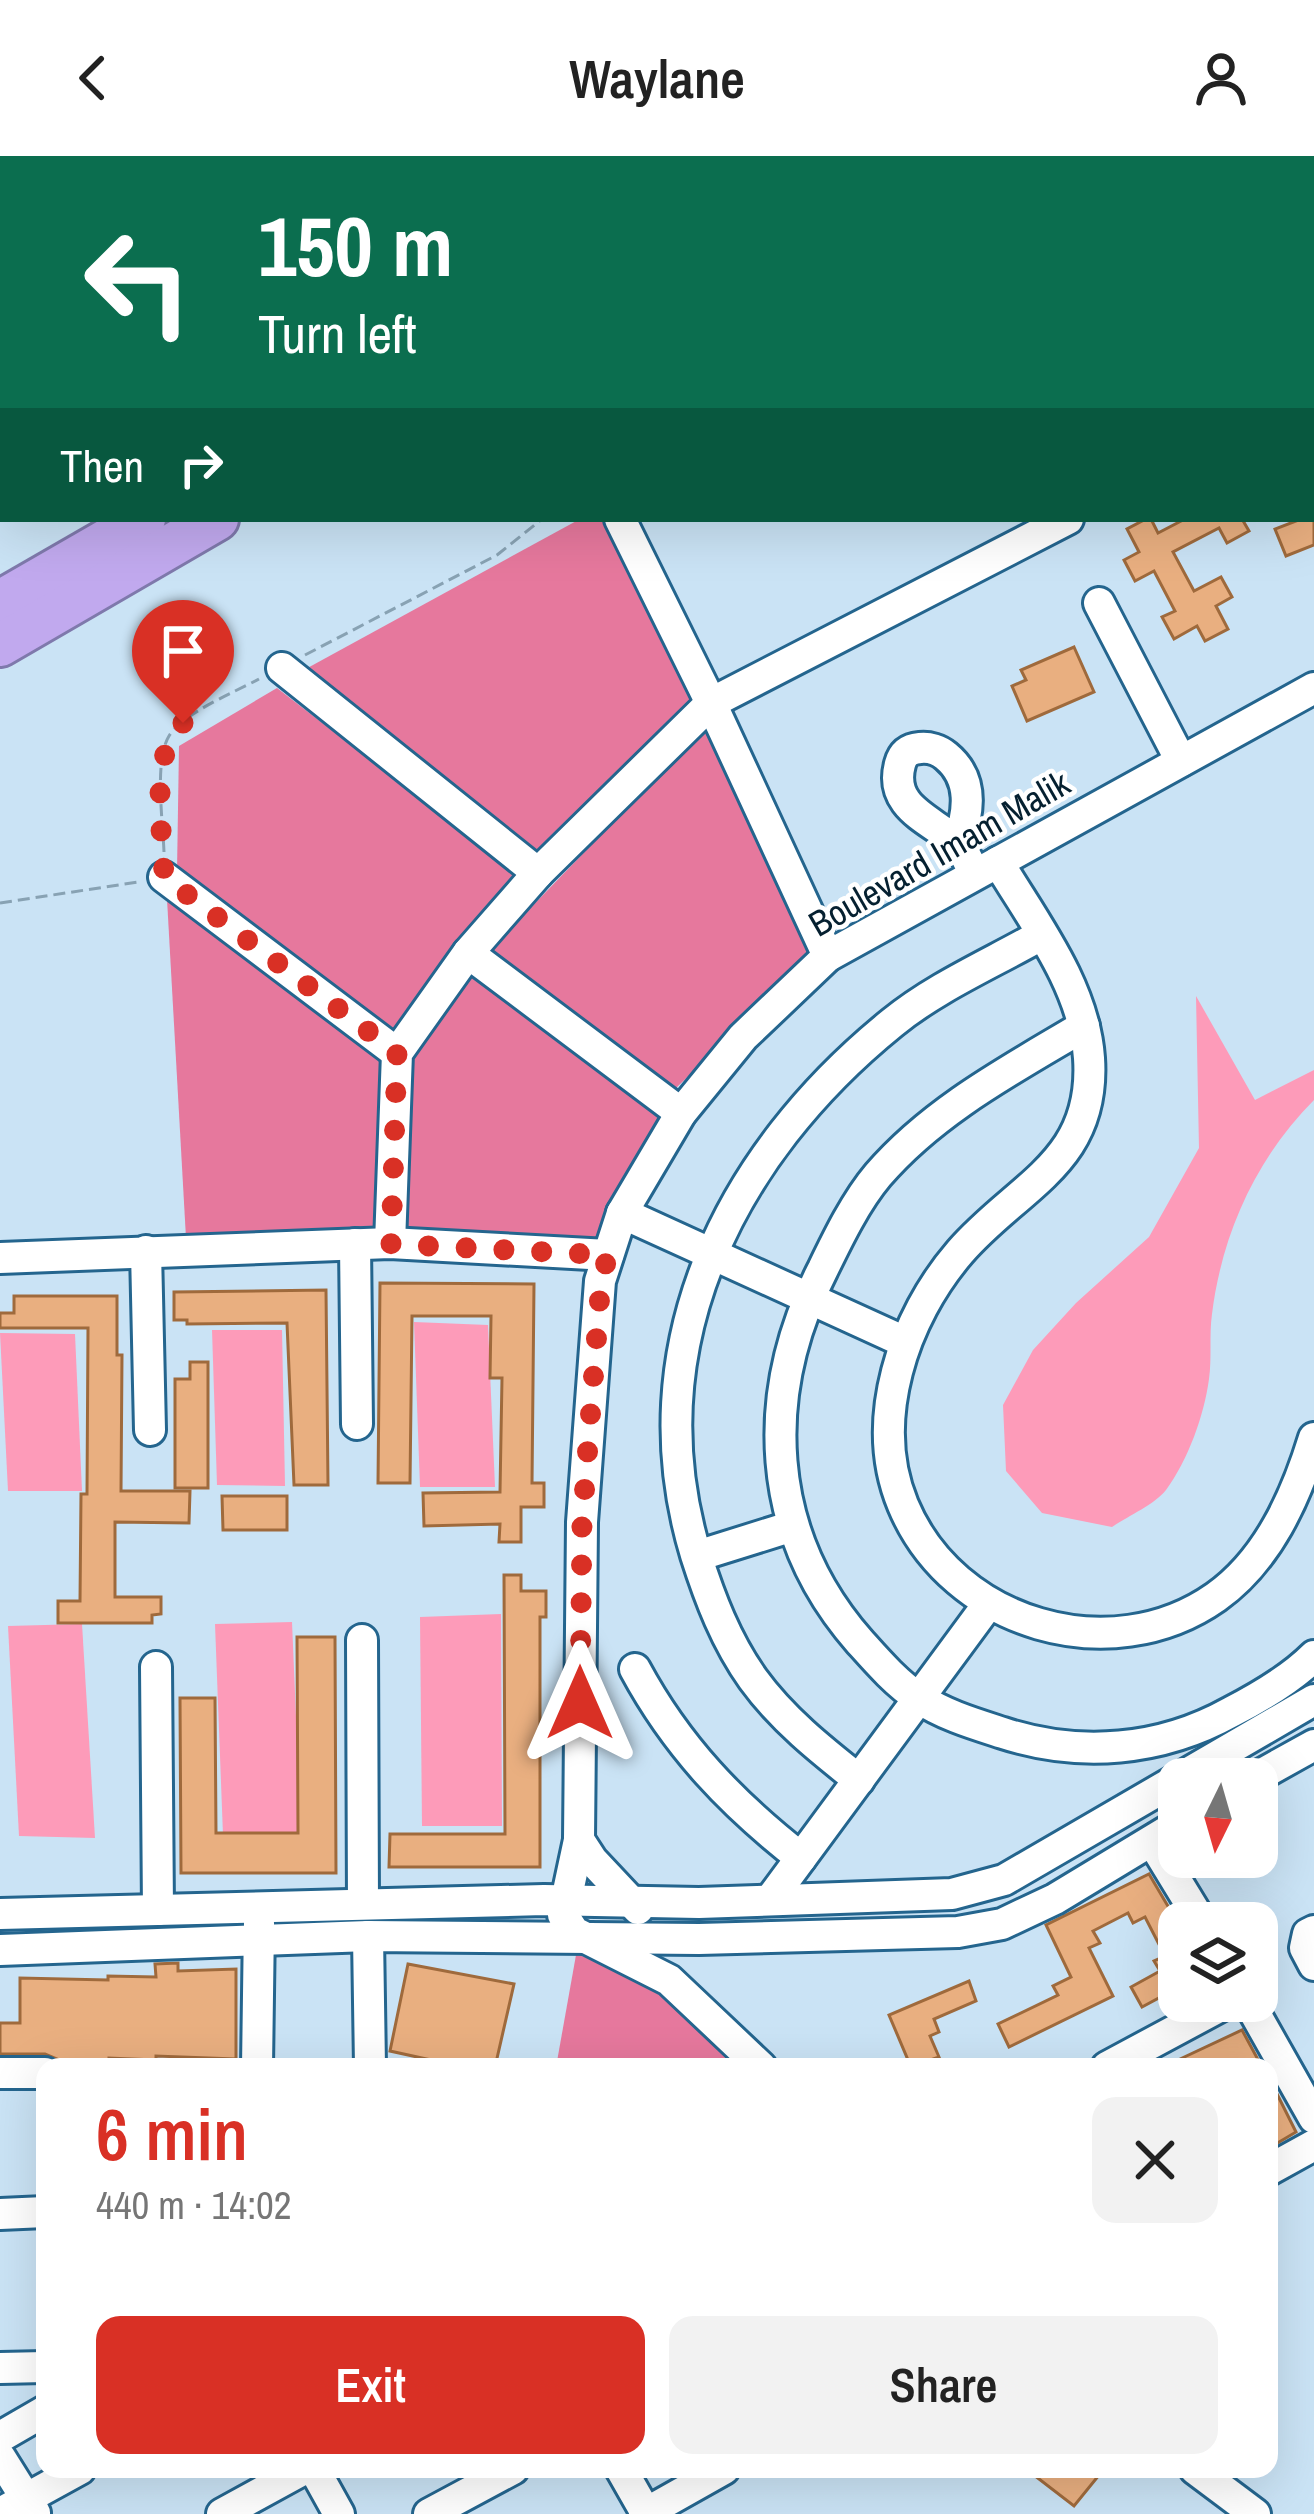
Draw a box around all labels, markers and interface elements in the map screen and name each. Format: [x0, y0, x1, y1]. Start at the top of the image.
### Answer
text: Waylane [569, 42, 745, 115]
icon: back [60, 45, 126, 111]
icon: person [1188, 45, 1254, 111]
text: 150 m [258, 189, 453, 302]
icon: left [60, 204, 216, 360]
text: Turn left [258, 297, 417, 370]
icon: right [168, 432, 234, 498]
text: Then [60, 435, 144, 496]
pin [132, 600, 234, 723]
icon: arrive [150, 618, 216, 684]
street label: Boulevard Imam Malik [800, 759, 1078, 947]
position arrow [517, 1640, 643, 1766]
north arrow [1158, 1758, 1278, 1878]
map controls [1158, 1758, 1278, 2022]
button: layers [1158, 1902, 1278, 2022]
text: 6 min [96, 2085, 248, 2182]
button: close [1092, 2097, 1218, 2223]
text: 440 m · 14:02 [96, 2179, 292, 2231]
button: Exit [96, 2316, 645, 2454]
button: Share [669, 2316, 1218, 2454]

